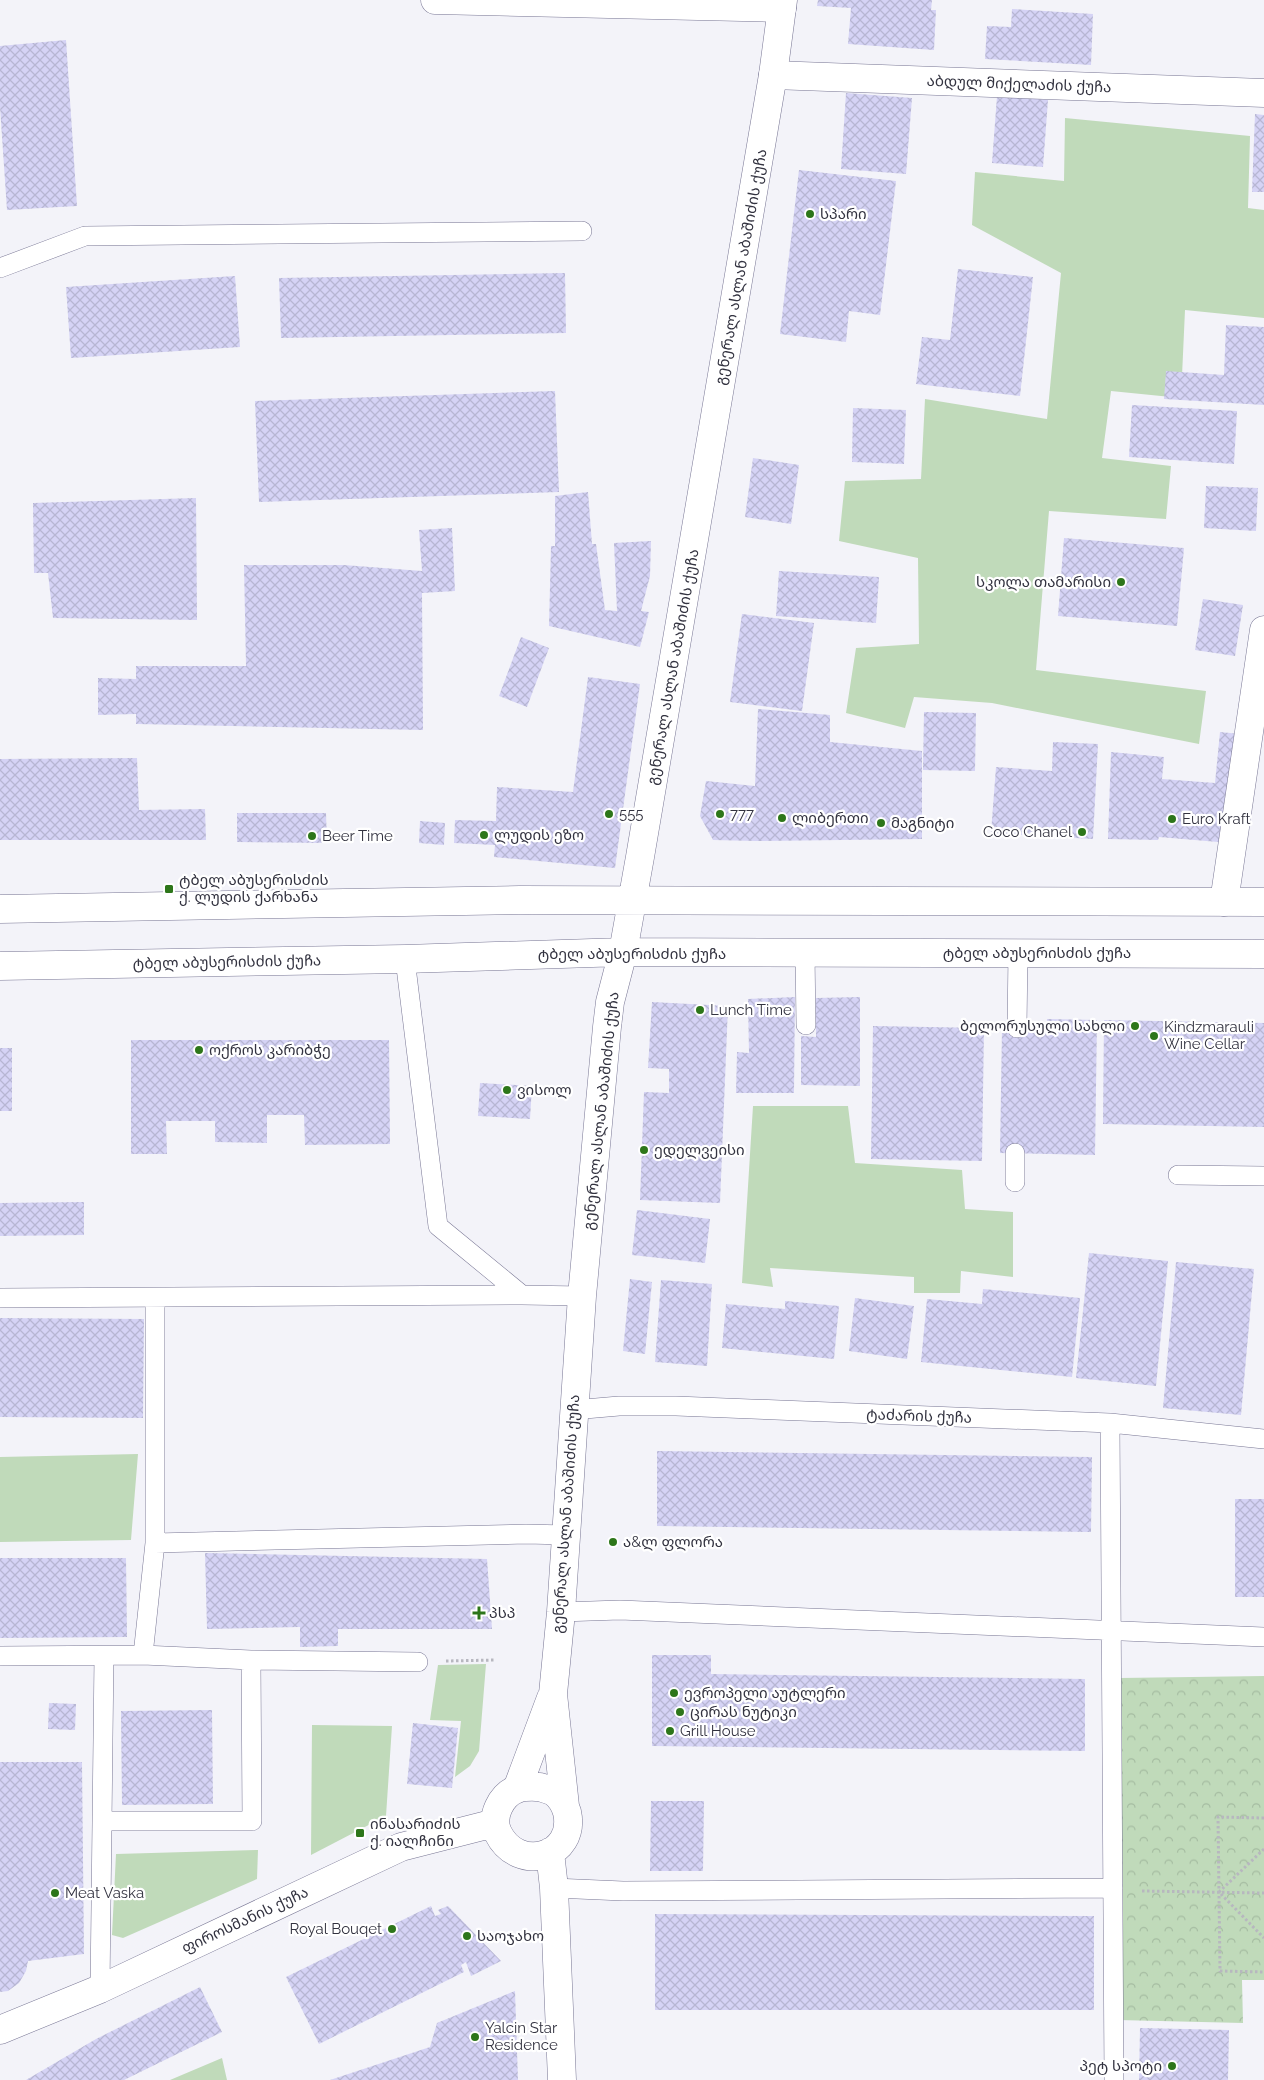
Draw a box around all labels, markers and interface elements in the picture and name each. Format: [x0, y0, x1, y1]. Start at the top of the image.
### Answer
street label: აბდულ მიქელაძის ქუჩა [926, 72, 1112, 96]
street label: გენერალ ასლან აბაშიძის ქუჩა [711, 147, 771, 387]
place label: სპარი [820, 205, 867, 223]
marker: სპარი [804, 208, 816, 220]
street label: გენერალ ასლან აბაშიძის ქუჩა [643, 547, 703, 787]
place label: სკოლა თამარისი [976, 573, 1111, 591]
marker: სკოლა თამარისი [1115, 576, 1127, 588]
place label: 555 [619, 805, 644, 823]
place label: 777 [730, 805, 754, 823]
marker: 555 [603, 808, 615, 820]
marker: 777 [714, 808, 726, 820]
place label: ლიბერთი [792, 809, 869, 827]
place label: Euro Kraft [1182, 810, 1251, 828]
marker: ლიბერთი [776, 812, 788, 824]
marker: Euro Kraft [1166, 813, 1178, 825]
place label: მაგნიტი [891, 814, 954, 832]
marker: მაგნიტი [875, 817, 887, 829]
place label: Coco Chanel [983, 823, 1073, 841]
place label: ლუდის ეზო [494, 826, 584, 844]
marker: Coco Chanel [1076, 826, 1088, 838]
place label: Beer Time [322, 827, 393, 845]
marker: ლუდის ეზო [478, 829, 490, 841]
marker: Beer Time [306, 830, 318, 842]
place label: ტბელ აბუსერისძის ქ. ლუდის ქარხანა [179, 871, 329, 906]
marker: ტბელ აბუსერისძის ქ. ლუდის ქარხანა [163, 883, 175, 895]
street label: ტბელ აბუსერისძის ქუჩა [943, 944, 1131, 962]
street label: ტბელ აბუსერისძის ქუჩა [538, 945, 726, 963]
street label: ტბელ აბუსერისძის ქუჩა [133, 951, 321, 973]
street label: გენერალ ასლან აბაშიძის ქუჩა [580, 991, 622, 1231]
place label: Lunch Time [710, 1001, 792, 1019]
marker: Lunch Time [694, 1004, 706, 1016]
place label: ბელორუსული სახლი [960, 1017, 1125, 1035]
place label: Kindzmarauli Wine Cellar [1164, 1018, 1254, 1053]
marker: ბელორუსული სახლი [1129, 1020, 1141, 1032]
marker: Kindzmarauli Wine Cellar [1148, 1030, 1160, 1042]
place label: ოქროს კარიბჭე [209, 1041, 331, 1059]
marker: ოქროს კარიბჭე [193, 1044, 205, 1056]
place label: ვისოლ [517, 1081, 572, 1099]
marker: ვისოლ [501, 1084, 513, 1096]
place label: ედელვეისი [654, 1141, 745, 1159]
marker: ედელვეისი [638, 1144, 650, 1156]
street label: გენერალ ასლან აბაშიძის ქუჩა [549, 1394, 583, 1634]
street label: ტაძარის ქუჩა [866, 1405, 972, 1427]
place label: ა&ლ ფლორა [623, 1533, 723, 1551]
marker: ა&ლ ფლორა [607, 1536, 619, 1548]
place label: პსპ [489, 1604, 515, 1622]
marker: პსპ [473, 1607, 485, 1619]
place label: ევროპელი აუტლერი [684, 1684, 846, 1702]
marker: ევროპელი აუტლერი [668, 1687, 680, 1699]
place label: ცირას ნუტიკი [690, 1703, 797, 1721]
marker: ცირას ნუტიკი [674, 1706, 686, 1718]
place label: Grill House [680, 1722, 756, 1740]
marker: Grill House [664, 1725, 676, 1737]
place label: ინასარიძის ქ. იალჩინი [370, 1815, 461, 1850]
marker: ინასარიძის ქ. იალჩინი [354, 1827, 366, 1839]
street label: ფიროსმანის ქუჩა [179, 1883, 311, 1957]
place label: Meat Vaska [65, 1884, 144, 1902]
marker: Meat Vaska [49, 1887, 61, 1899]
place label: Royal Bouqet [289, 1920, 382, 1938]
marker: Royal Bouqet [386, 1923, 398, 1935]
place label: საოჯახო [477, 1927, 544, 1945]
marker: საოჯახო [461, 1930, 473, 1942]
place label: Yalcin Star Residence [485, 2019, 558, 2054]
marker: Yalcin Star Residence [469, 2031, 481, 2043]
place label: პეტ სპოტი [1080, 2057, 1162, 2075]
marker: პეტ სპოტი [1166, 2060, 1178, 2072]

